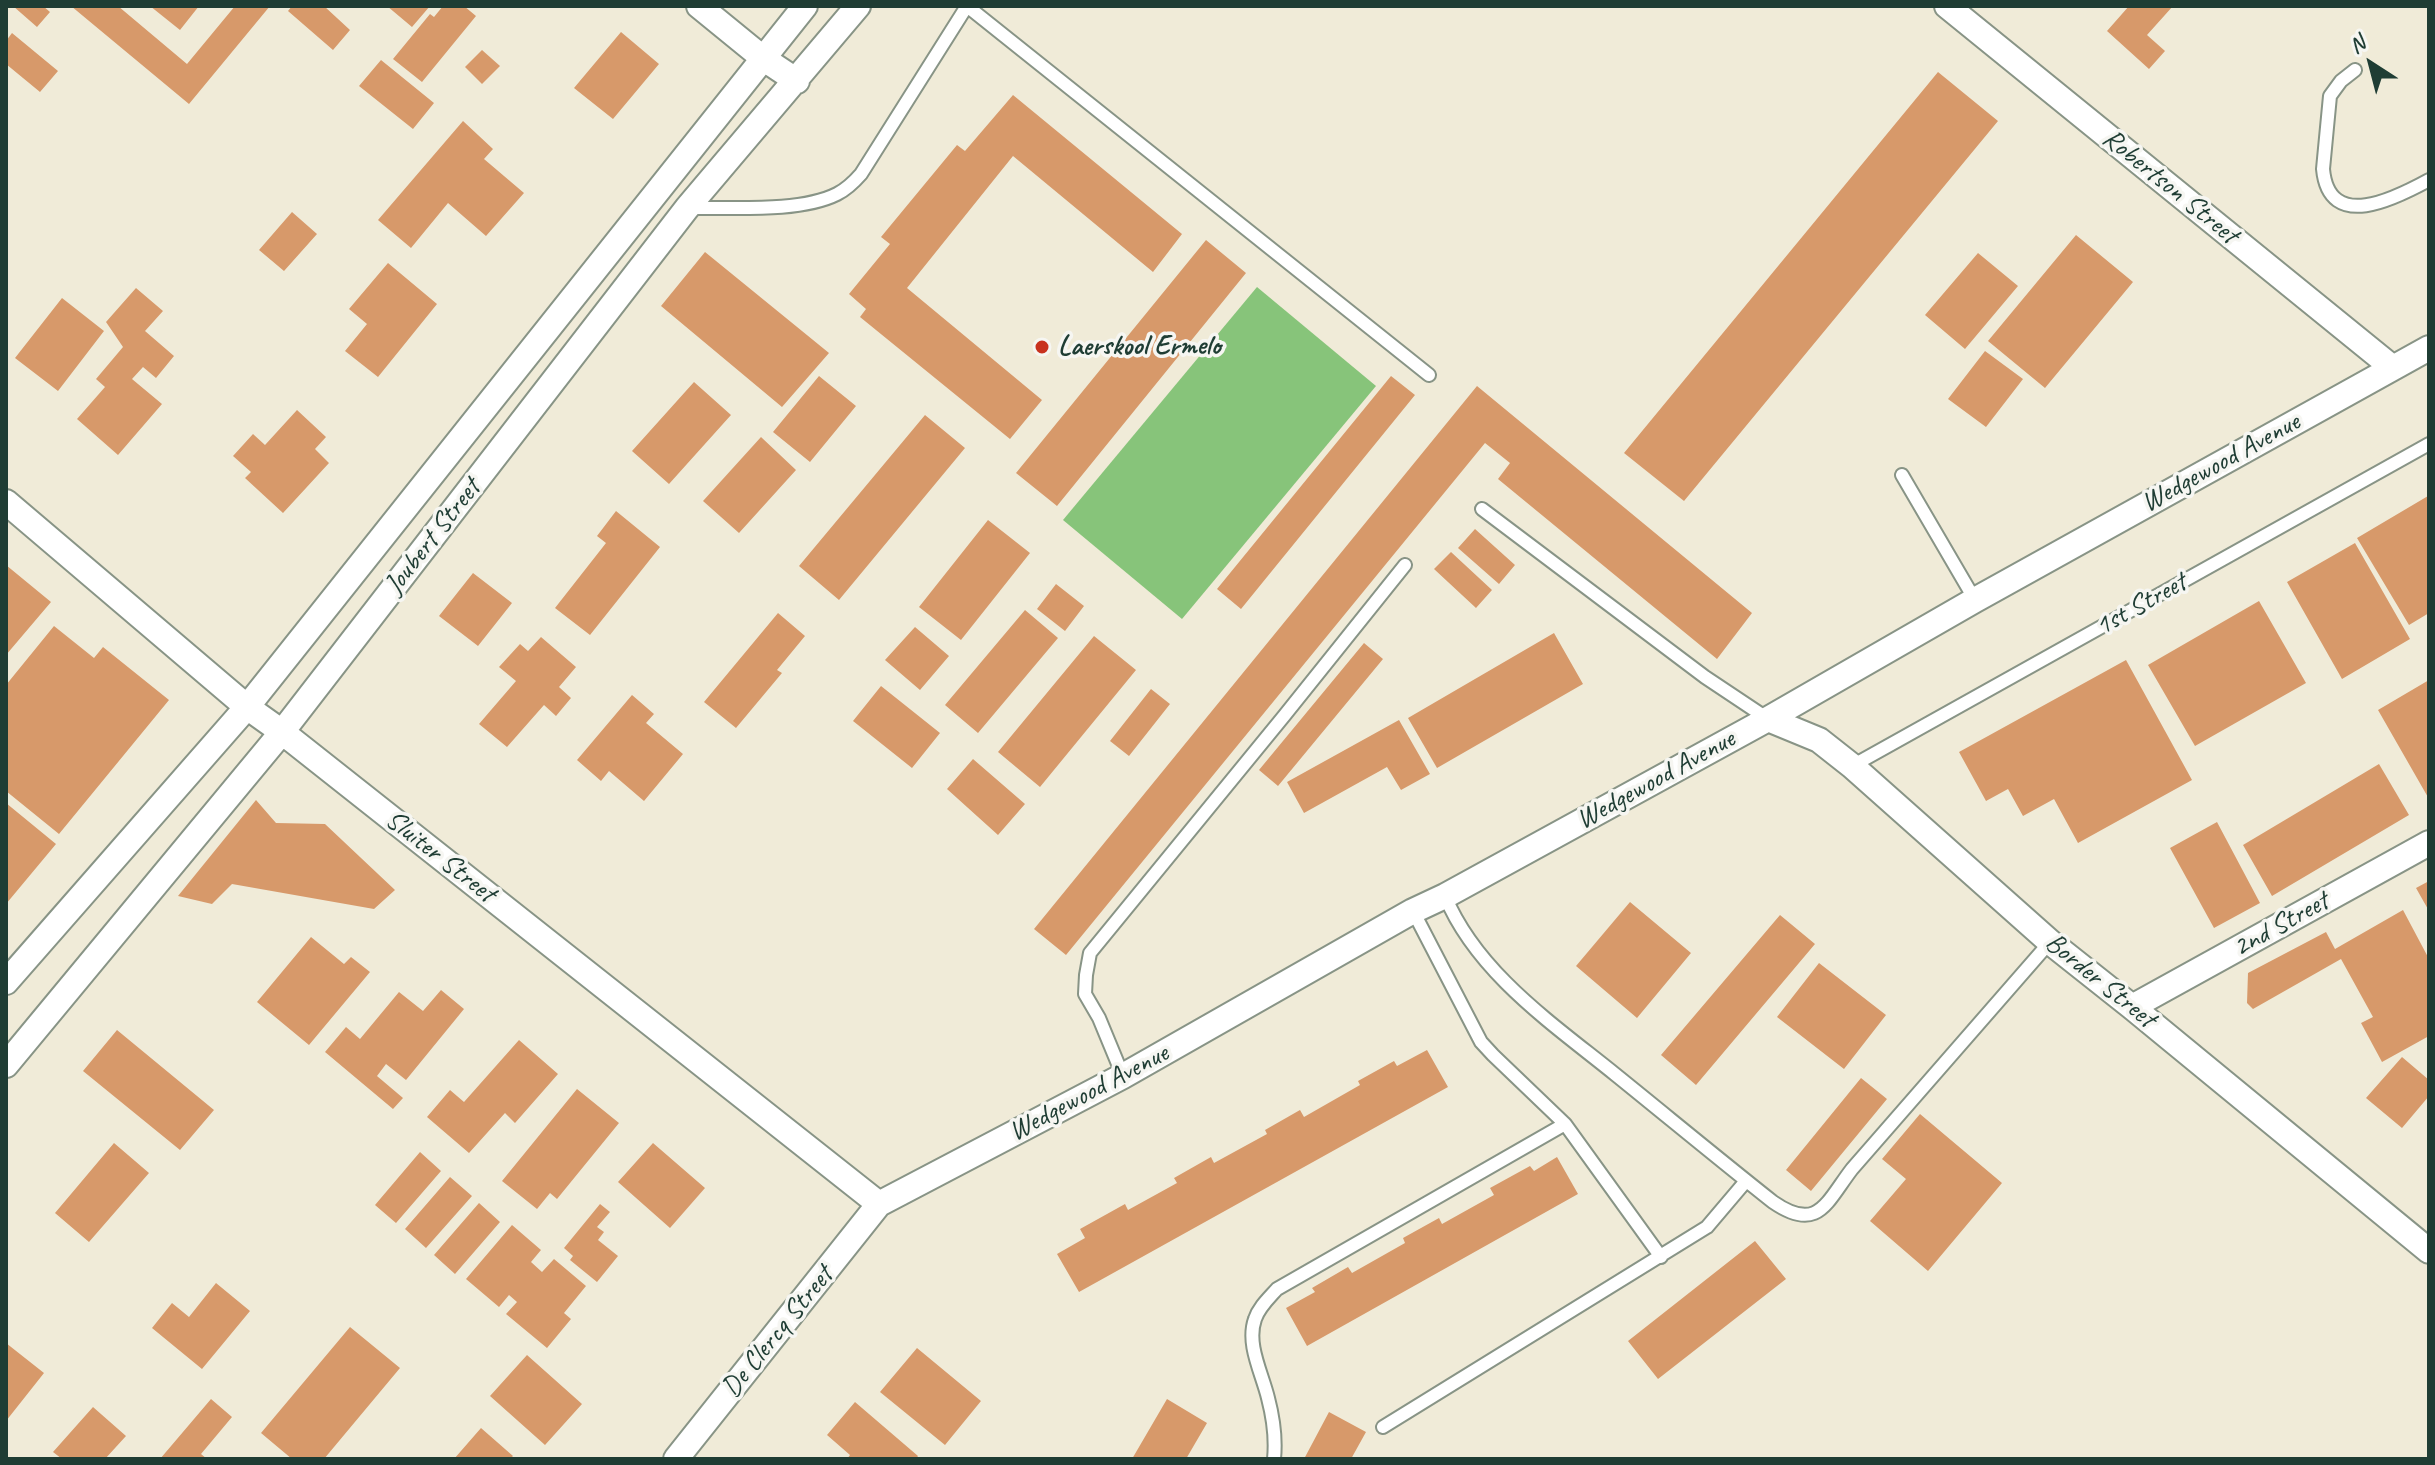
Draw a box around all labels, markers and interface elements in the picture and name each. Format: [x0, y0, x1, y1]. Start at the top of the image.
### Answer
north arrow [2331, 24, 2411, 104]
text: N [2343, 29, 2371, 60]
street label: Robertson Street [2095, 122, 2245, 252]
place label: Laerskool Ermelo [1058, 330, 1221, 364]
marker: Laerskool Ermelo [1033, 338, 1051, 356]
street label: Wedgewood Avenue [2136, 406, 2306, 520]
street label: Joubert Street [378, 473, 488, 601]
street label: 1st Street [2089, 566, 2193, 644]
street label: Wedgewood Avenue [1571, 723, 1741, 837]
street label: Sluiter Street [378, 804, 502, 910]
street label: 2nd Street [2227, 885, 2335, 965]
street label: Border Street [2038, 926, 2162, 1036]
street label: Wedgewood Avenue [1003, 1037, 1175, 1149]
street label: De Clercq Street [715, 1260, 841, 1404]

